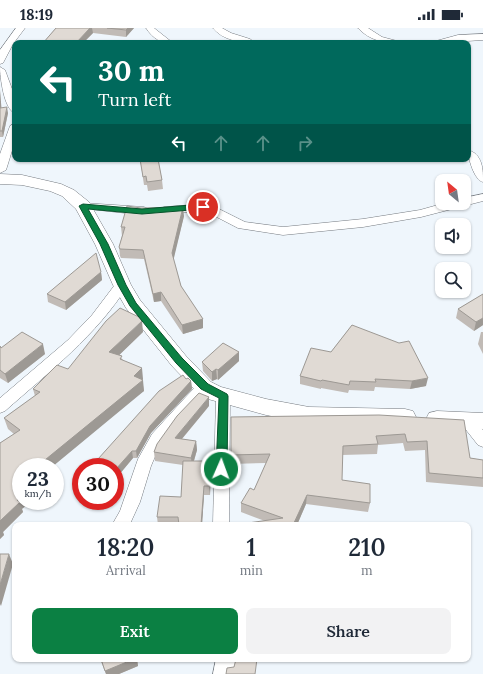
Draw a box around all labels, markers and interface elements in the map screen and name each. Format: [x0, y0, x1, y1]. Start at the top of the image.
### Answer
text: 18:19 [20, 5, 53, 24]
text: 30 m [98, 53, 165, 89]
icon: left [32, 56, 84, 108]
text: Turn left [98, 88, 171, 111]
icon: left [168, 132, 190, 154]
icon: ahead [210, 132, 232, 154]
icon: ahead [252, 132, 274, 154]
icon: right [294, 132, 316, 154]
north arrow [435, 174, 471, 210]
map controls [435, 174, 471, 298]
pin [186, 190, 220, 224]
icon: arrive [192, 196, 214, 218]
button: sound [435, 218, 471, 254]
button: search [435, 262, 471, 298]
position arrow [200, 448, 242, 490]
speed limit sign: 30 [72, 458, 124, 510]
text: 23 [27, 466, 49, 491]
text: km/h [24, 487, 52, 500]
text: 18:20 [97, 532, 154, 563]
text: 1 [247, 532, 256, 563]
text: 210 [348, 532, 386, 563]
text: Arrival [106, 562, 146, 579]
text: min [240, 562, 263, 579]
text: m [361, 562, 373, 579]
button: Exit [32, 608, 238, 654]
button: Share [246, 608, 451, 654]

